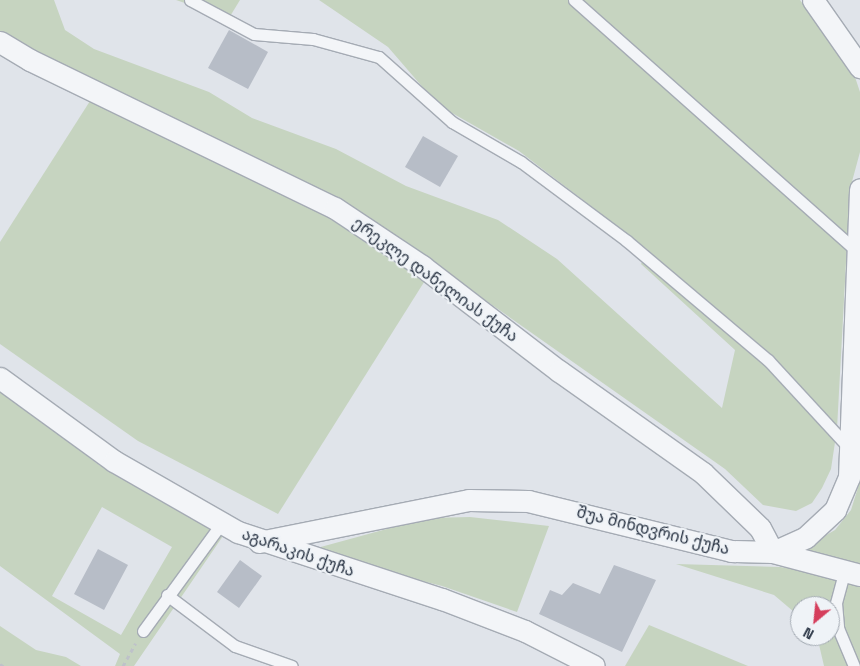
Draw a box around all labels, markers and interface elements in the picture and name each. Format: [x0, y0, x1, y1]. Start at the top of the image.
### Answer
street label: ერეკლე დანელიას ქუჩა [349, 214, 521, 346]
street label: შუა მინდვრის ქუჩა [575, 503, 731, 559]
street label: აგარაკის ქუჩა [239, 525, 357, 581]
north arrow [790, 596, 840, 646]
text: N [800, 623, 817, 644]

